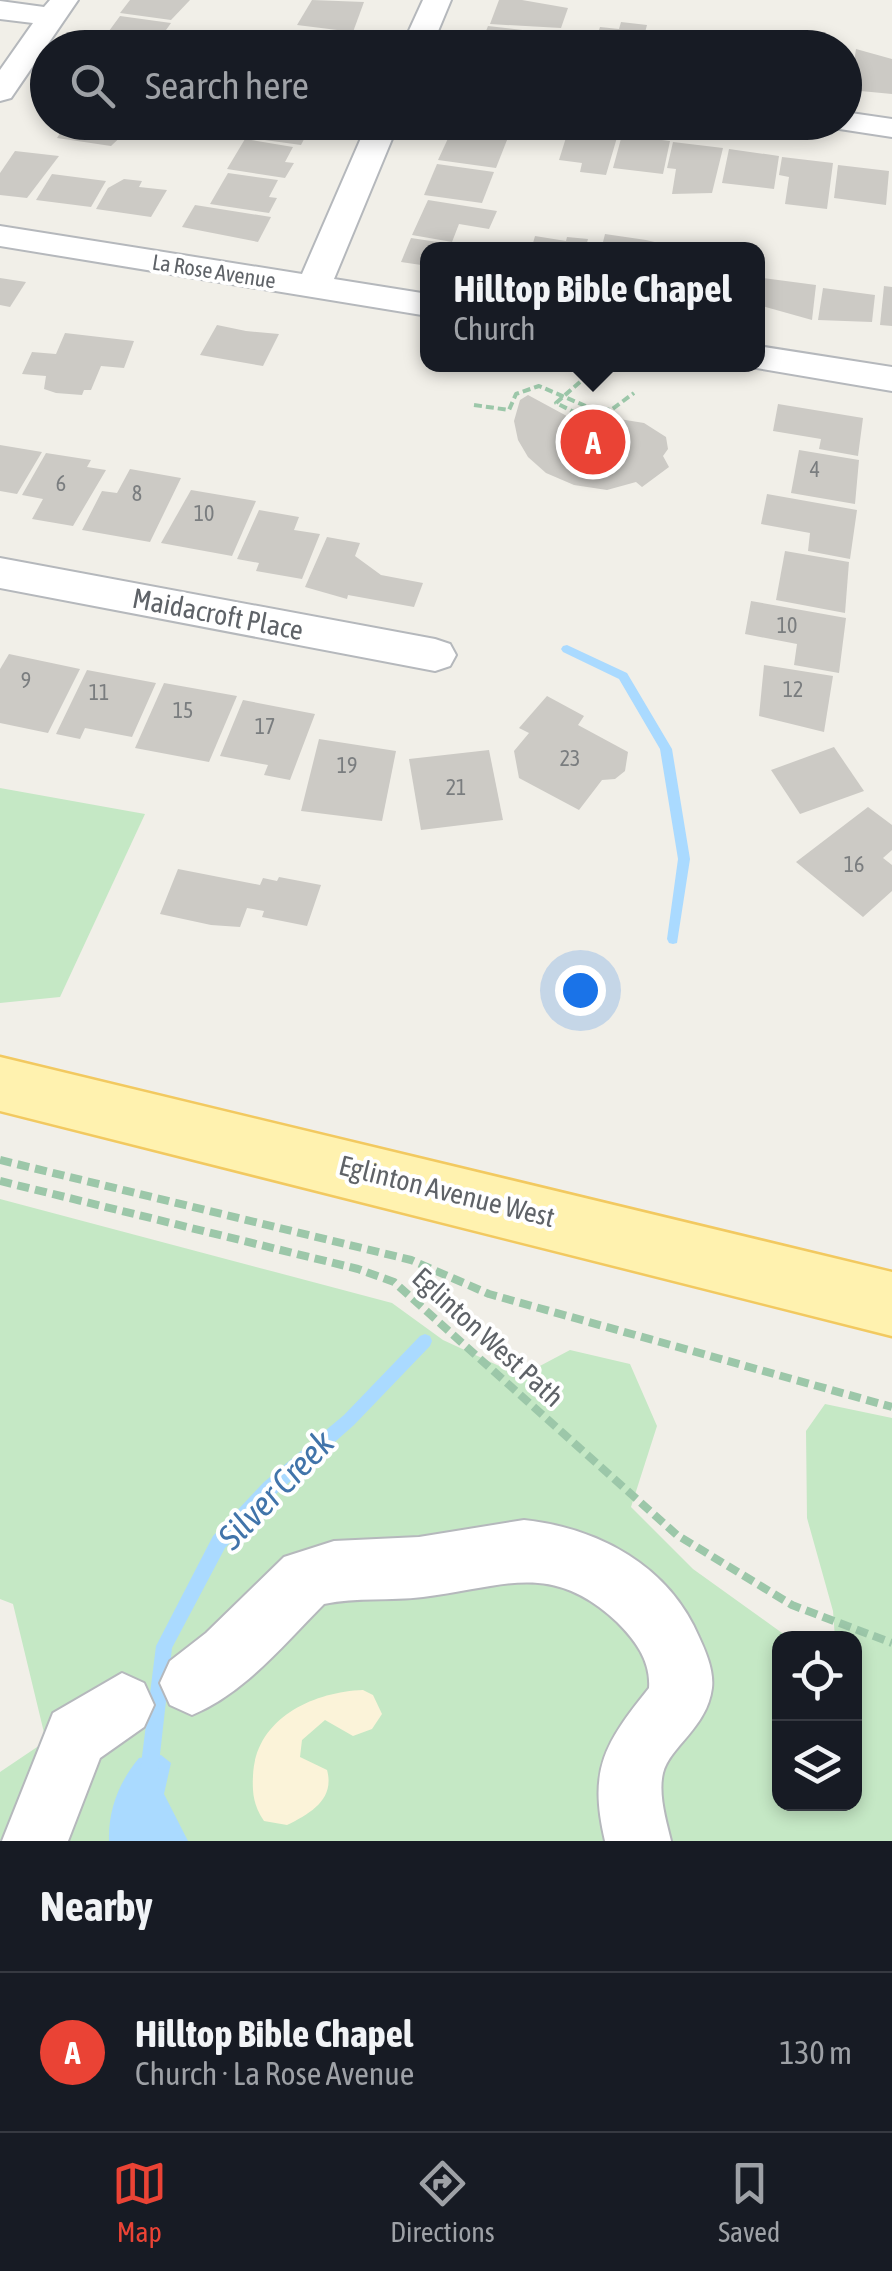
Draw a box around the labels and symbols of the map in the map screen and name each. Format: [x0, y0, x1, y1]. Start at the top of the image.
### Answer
street label: La Rose Avenue [150, 248, 278, 294]
pin: A [560, 404, 626, 480]
house number: 4 [810, 456, 820, 482]
house number: 6 [56, 470, 66, 496]
house number: 8 [132, 480, 142, 506]
house number: 10 [194, 500, 214, 526]
street label: Maidacroft Place [130, 582, 306, 646]
house number: 10 [777, 612, 797, 638]
house number: 9 [21, 667, 31, 693]
house number: 12 [783, 676, 803, 702]
house number: 11 [89, 679, 109, 705]
house number: 15 [173, 697, 193, 723]
house number: 17 [255, 713, 275, 739]
house number: 23 [560, 745, 580, 771]
house number: 19 [337, 752, 357, 778]
house number: 21 [446, 774, 466, 800]
house number: 16 [844, 851, 864, 877]
your location [555, 965, 606, 1016]
street label: Eglinton Avenue West [336, 1149, 558, 1233]
street label: Eglinton West Path [406, 1261, 570, 1413]
water label: Silver Creek [209, 1422, 342, 1557]

